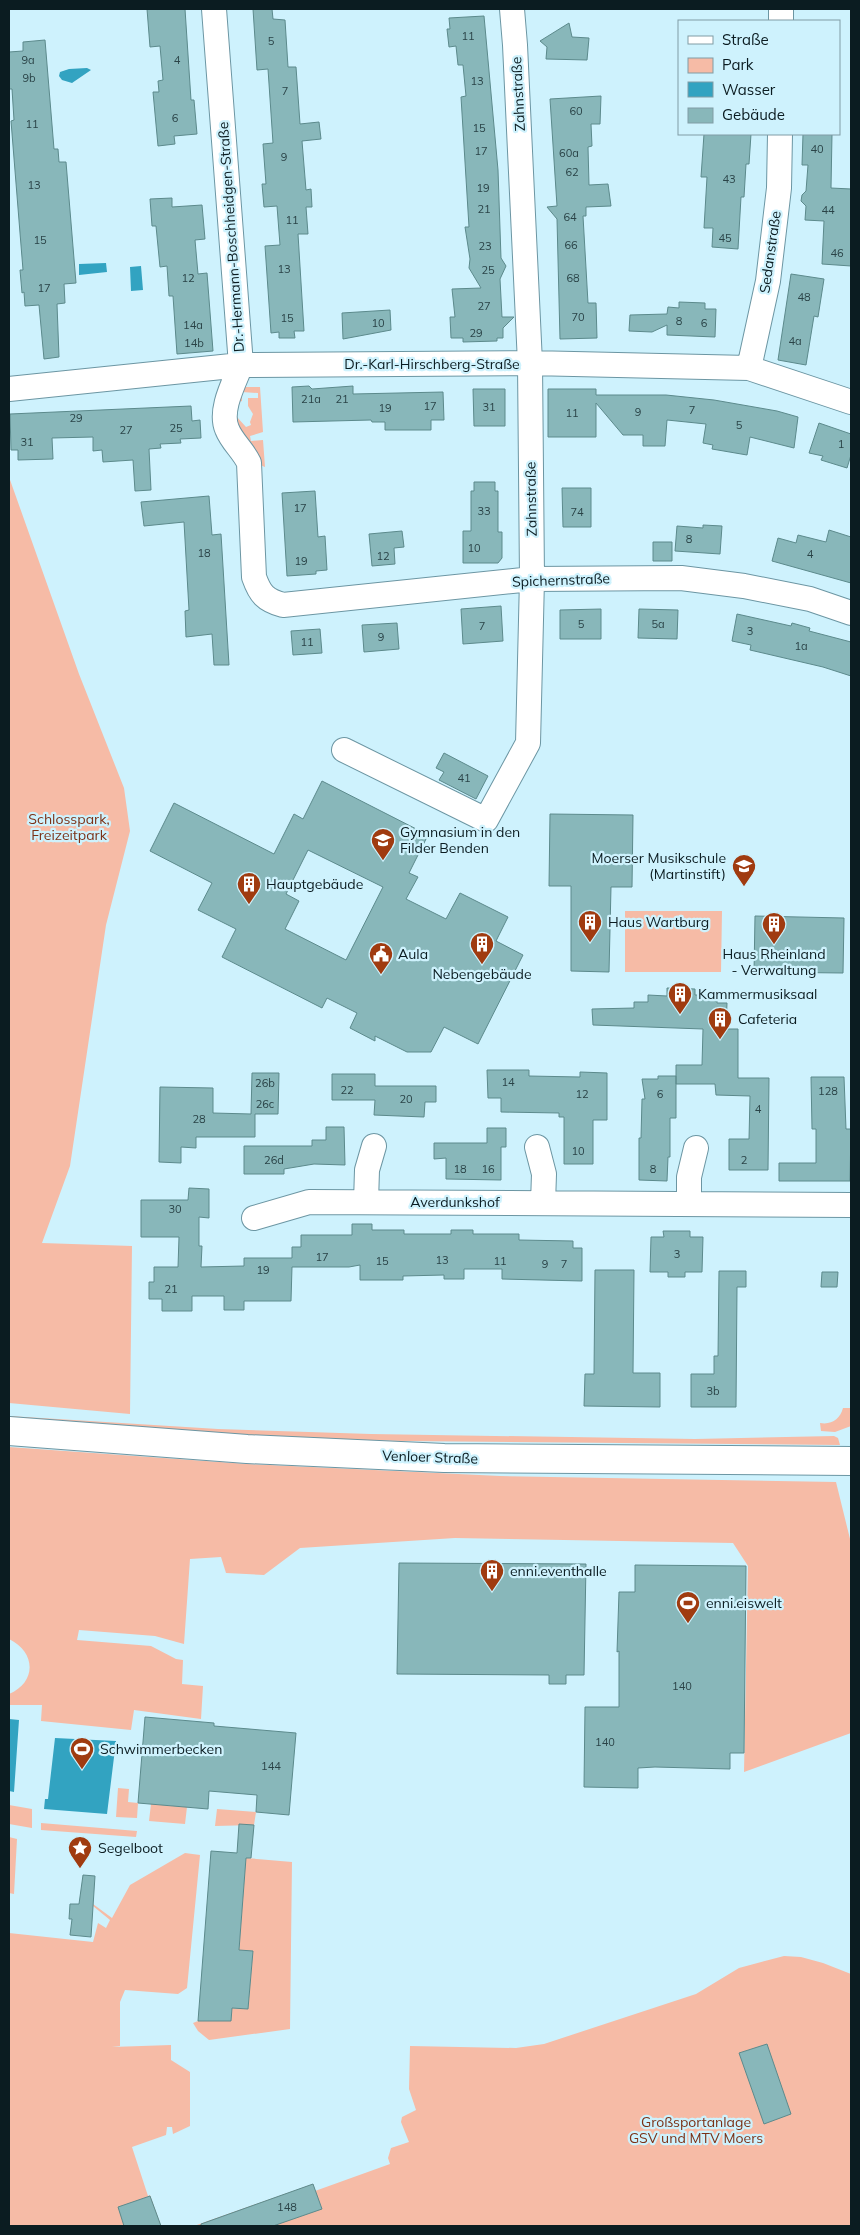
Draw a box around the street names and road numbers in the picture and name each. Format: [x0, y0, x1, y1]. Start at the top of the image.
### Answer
street label: Zahnstraße [507, 56, 529, 132]
street label: Dr.-Hermann-Boschheidgen-Straße [214, 121, 248, 353]
street label: Sedanstraße [755, 210, 785, 294]
street label: Dr.-Karl-Hirschberg-Straße [344, 355, 520, 373]
street label: Zahnstraße [521, 461, 541, 537]
street label: Spichernstraße [512, 569, 610, 591]
street label: Averdunkshof [410, 1193, 500, 1211]
street label: Venloer Straße [382, 1446, 478, 1468]

